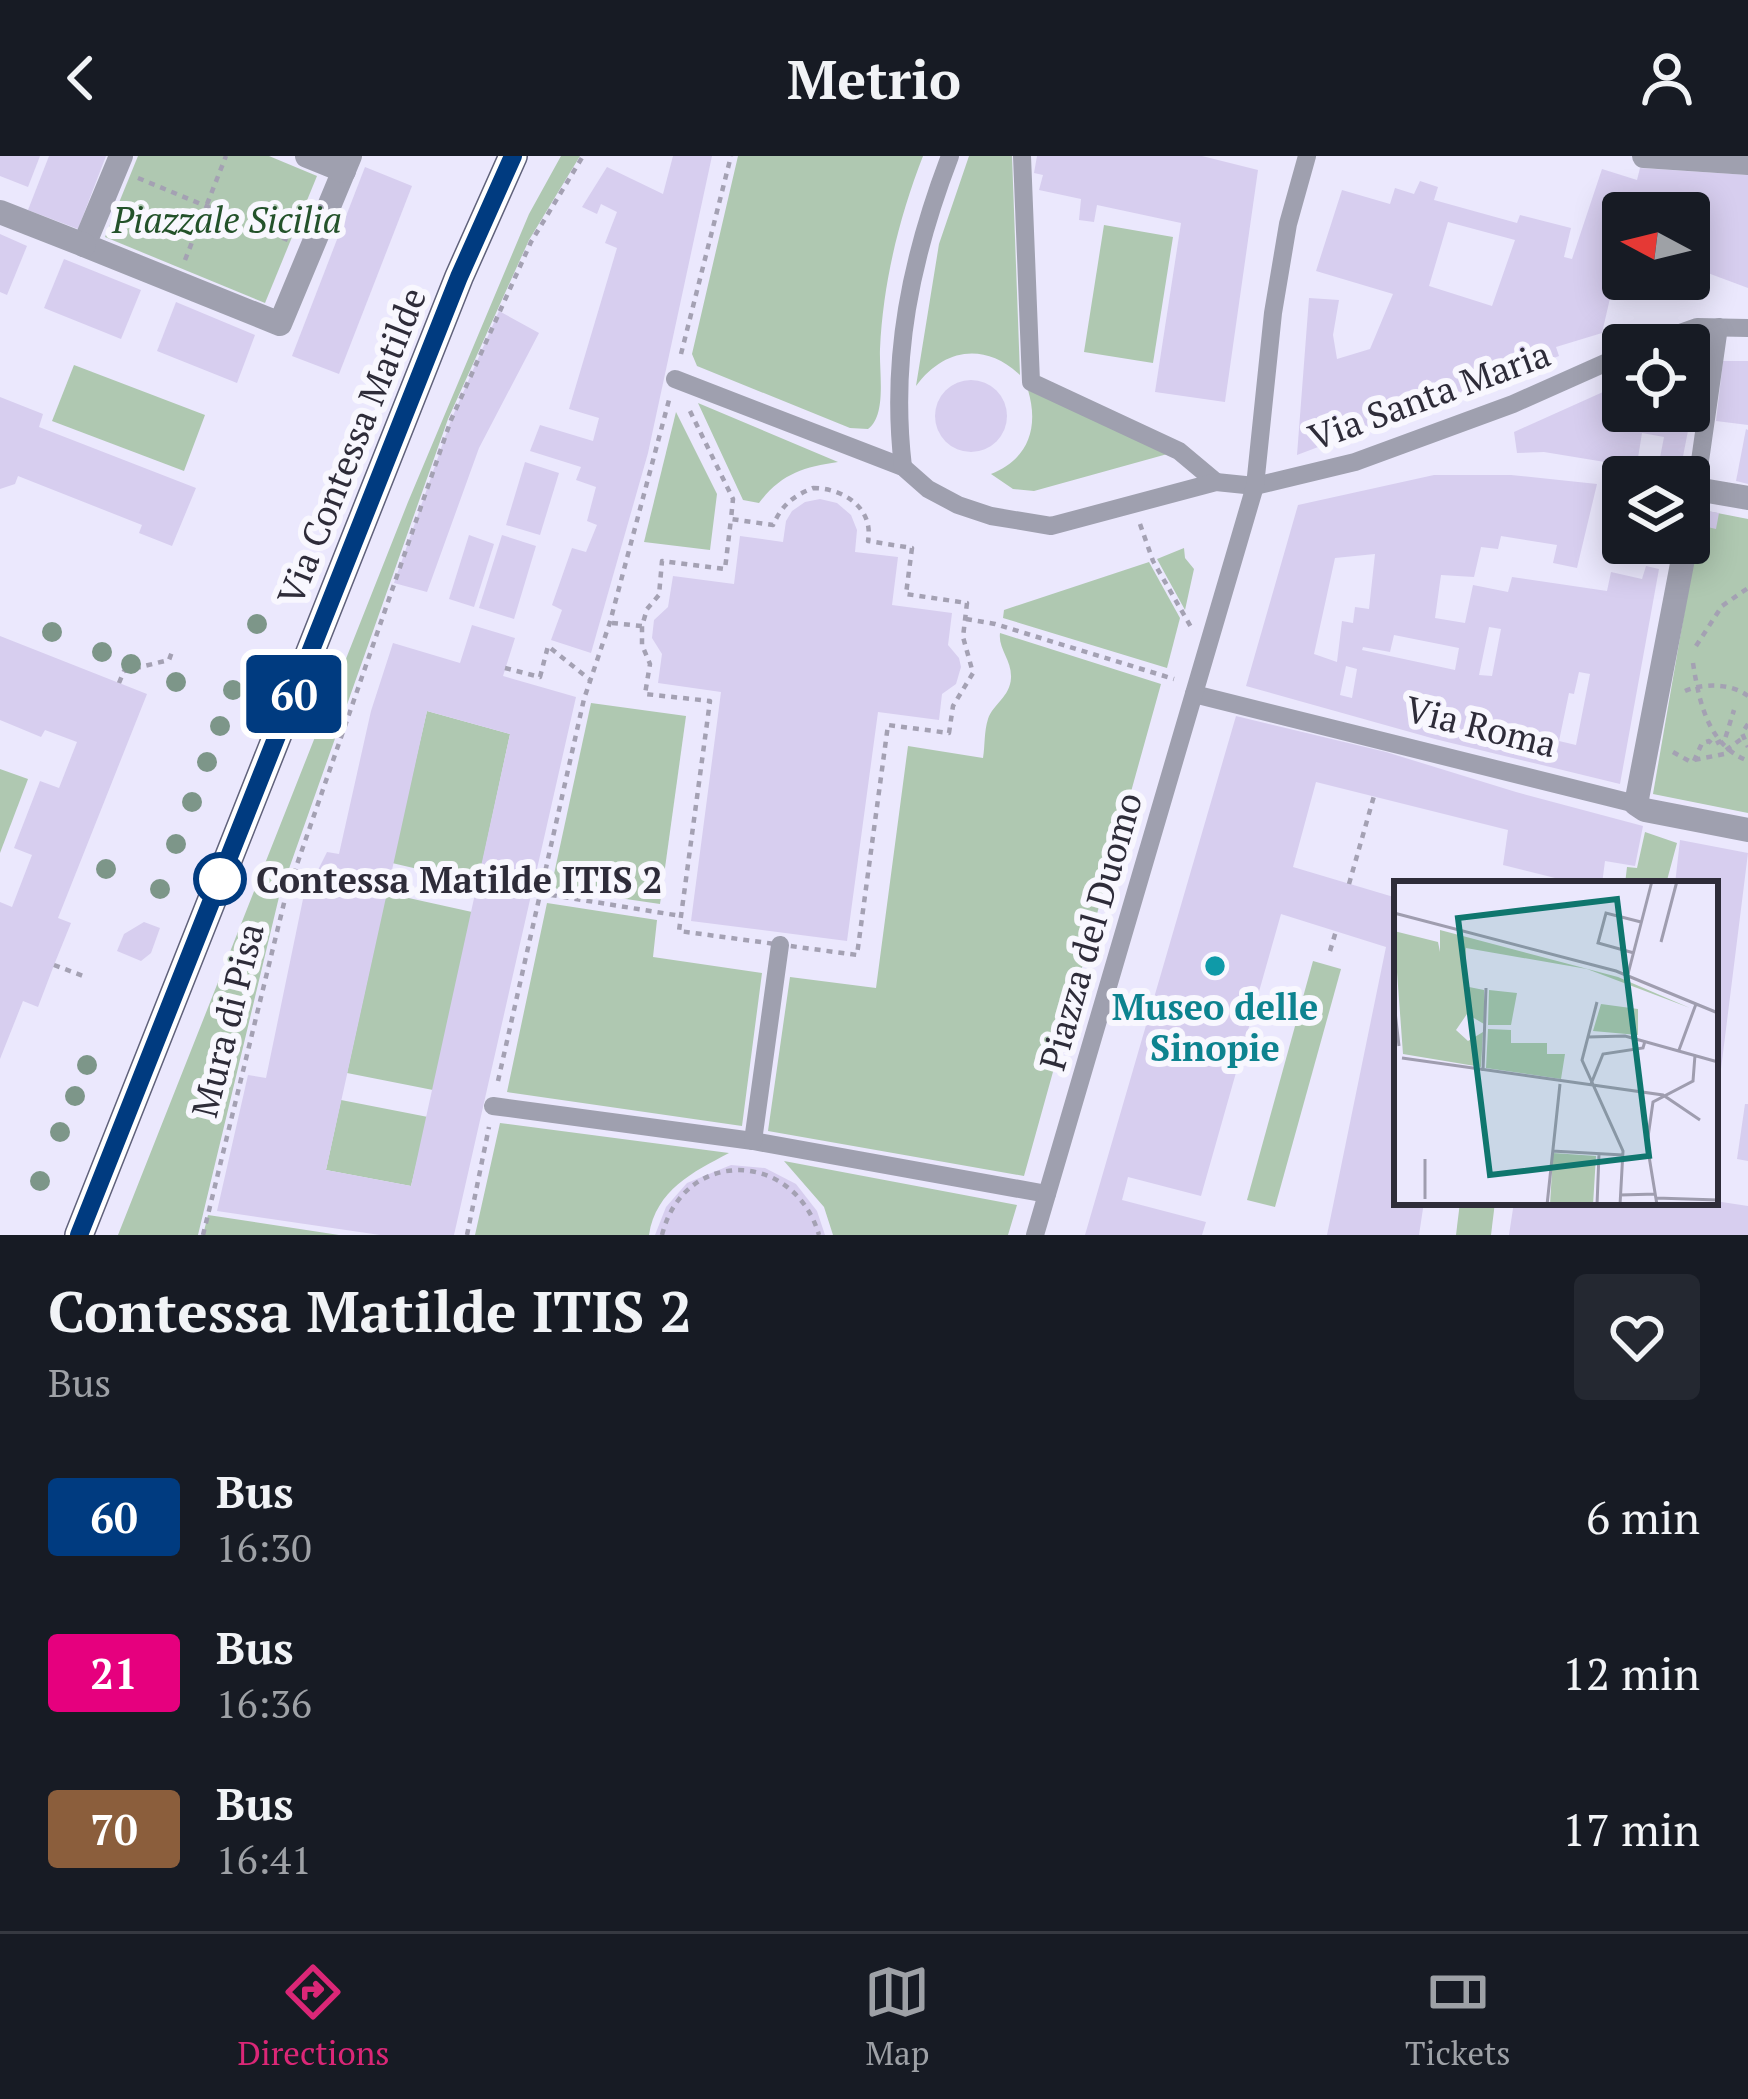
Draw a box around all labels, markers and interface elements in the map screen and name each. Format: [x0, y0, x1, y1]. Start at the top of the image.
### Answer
text: Metrio [787, 43, 961, 114]
icon: back [48, 45, 114, 111]
icon: person [1634, 45, 1700, 111]
north arrow [1602, 192, 1710, 300]
map controls [1602, 192, 1710, 564]
park label: Piazzale Sicilia [111, 196, 342, 243]
street label: Via Contessa Matilde [266, 280, 436, 612]
button: locate [1602, 324, 1710, 432]
street label: Via Santa Maria [1302, 330, 1556, 460]
button: layers [1602, 456, 1710, 564]
line badge: 60 [240, 655, 348, 733]
text: 60 [270, 666, 318, 722]
street label: Via Roma [1401, 685, 1561, 767]
street label: Piazza del Duomo [1028, 787, 1152, 1075]
marker: Contessa Matilde ITIS 2 [195, 854, 245, 904]
place label: Contessa Matilde ITIS 2 [256, 856, 663, 903]
inset map [1394, 881, 1718, 1205]
street label: Mura di Pisa [180, 918, 274, 1122]
marker: Museo delle Sinopie [1202, 953, 1228, 979]
place label: Museo delle Sinopie [1112, 983, 1318, 1071]
text: Contessa Matilde ITIS 2 [48, 1273, 692, 1348]
button: heart [1574, 1274, 1700, 1400]
text: Bus [48, 1356, 111, 1408]
text: Bus [216, 1461, 294, 1521]
text: 6 min [1586, 1487, 1700, 1547]
text: 60 [90, 1489, 138, 1545]
text: 16:30 [216, 1521, 312, 1573]
text: Bus [216, 1617, 294, 1677]
text: 12 min [1562, 1643, 1700, 1703]
text: 21 [90, 1645, 138, 1701]
text: 16:36 [216, 1677, 312, 1729]
text: Bus [216, 1773, 294, 1833]
text: 17 min [1562, 1799, 1700, 1859]
text: 70 [90, 1801, 138, 1857]
text: 16:41 [216, 1833, 312, 1885]
tab: Directions [237, 1959, 390, 2074]
tab: Map [864, 1959, 930, 2074]
tab: Tickets [1405, 1959, 1511, 2074]

